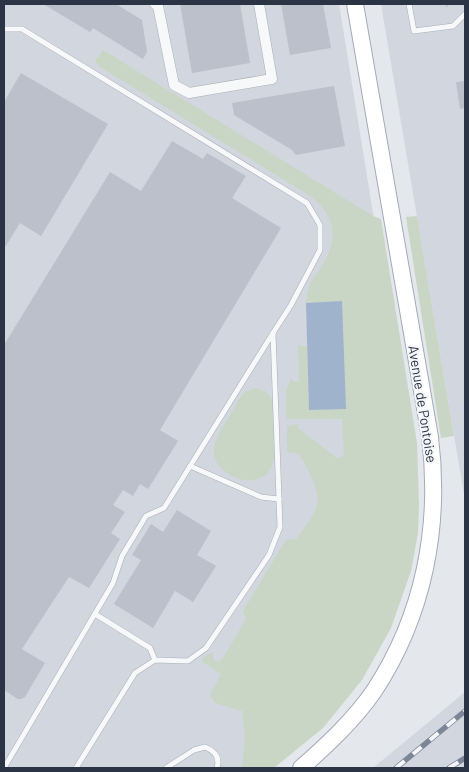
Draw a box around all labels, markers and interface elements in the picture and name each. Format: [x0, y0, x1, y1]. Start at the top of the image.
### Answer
street label: Avenue de Pontoise [405, 344, 441, 464]

